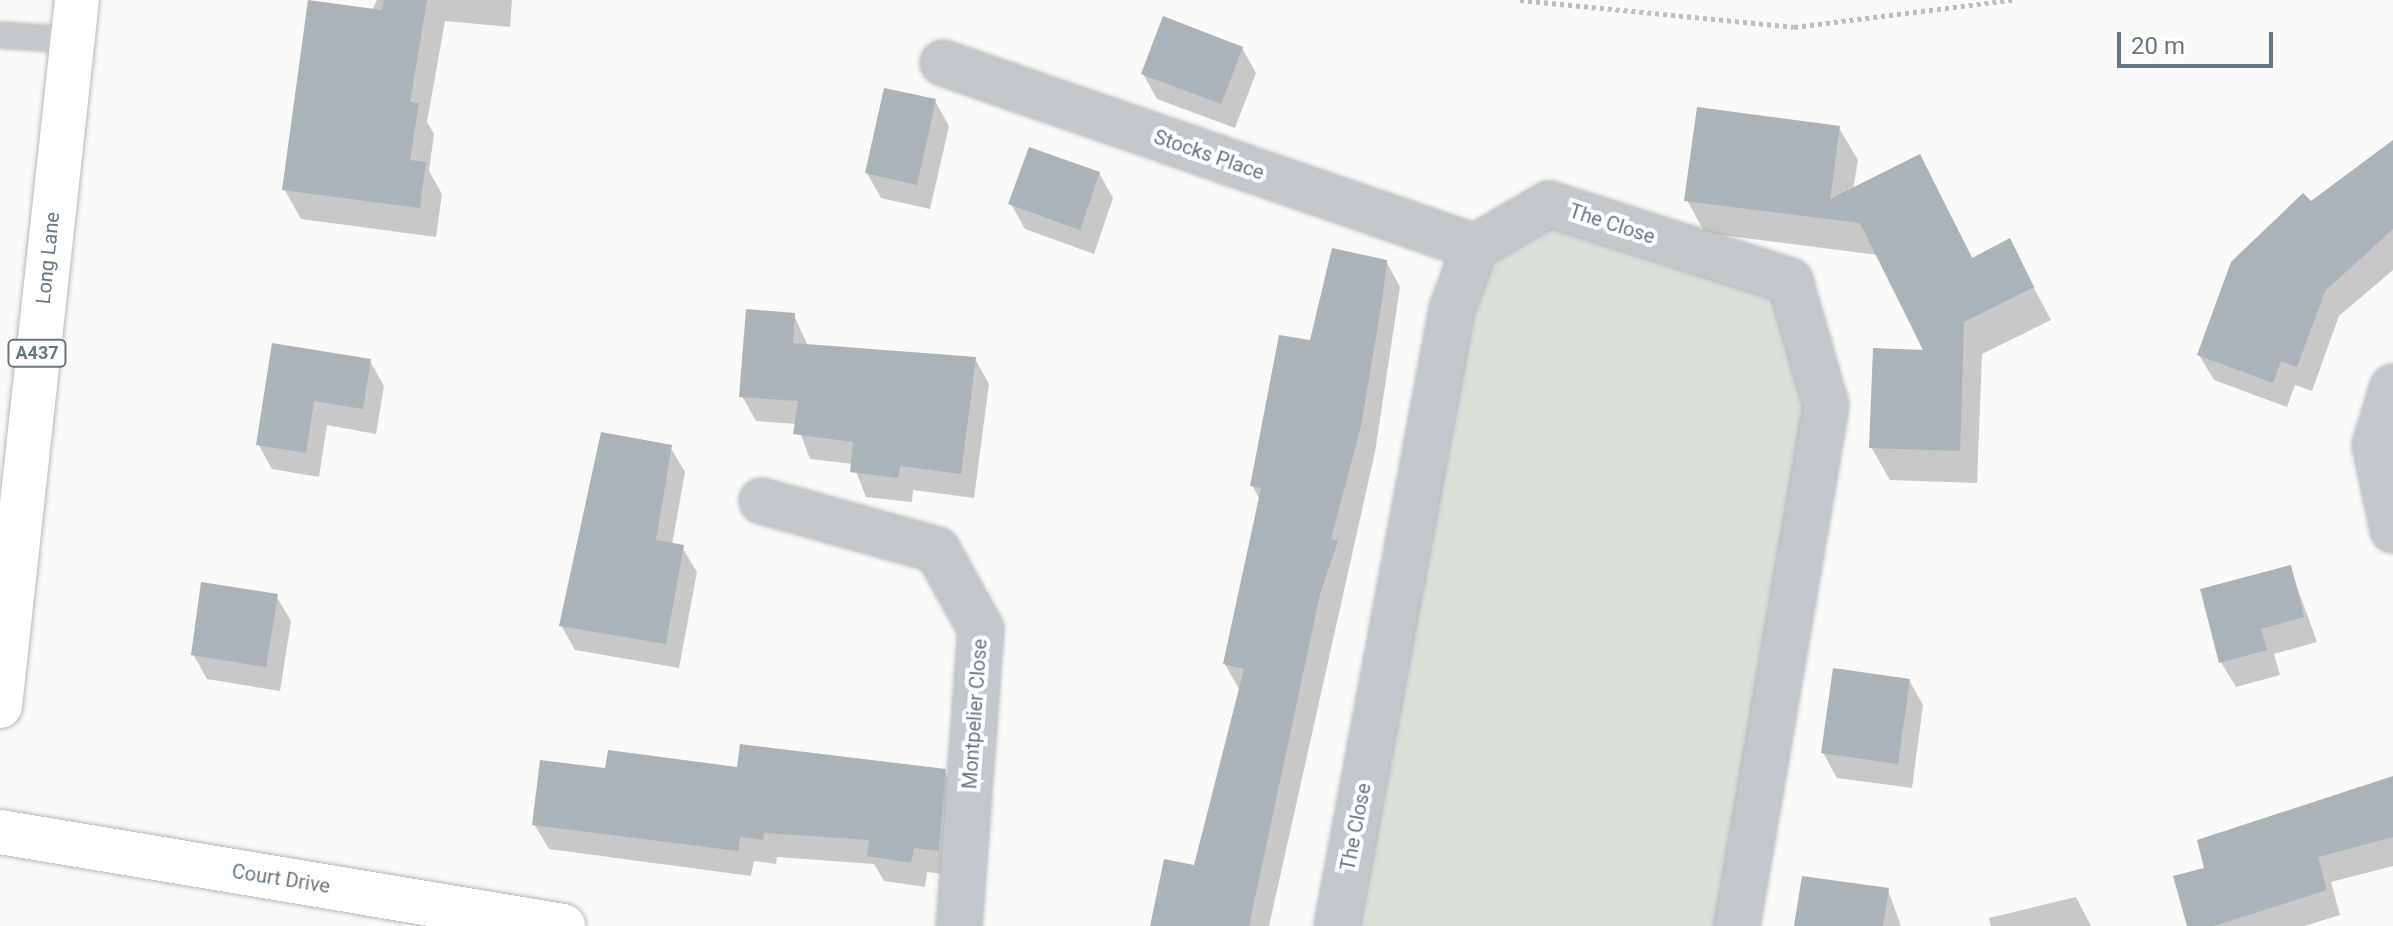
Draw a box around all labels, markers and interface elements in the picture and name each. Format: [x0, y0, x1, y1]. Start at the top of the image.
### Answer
scale bar [2121, 16, 2277, 66]
text: 20 m [2131, 32, 2185, 60]
street label: Stocks Place [1151, 125, 1267, 185]
street label: The Close [1566, 199, 1658, 249]
street label: Long Lane [31, 211, 65, 305]
road number: A437 [7, 339, 67, 367]
street label: Montpelier Close [958, 638, 992, 790]
street label: The Close [1336, 781, 1376, 873]
street label: Court Drive [230, 859, 332, 899]

